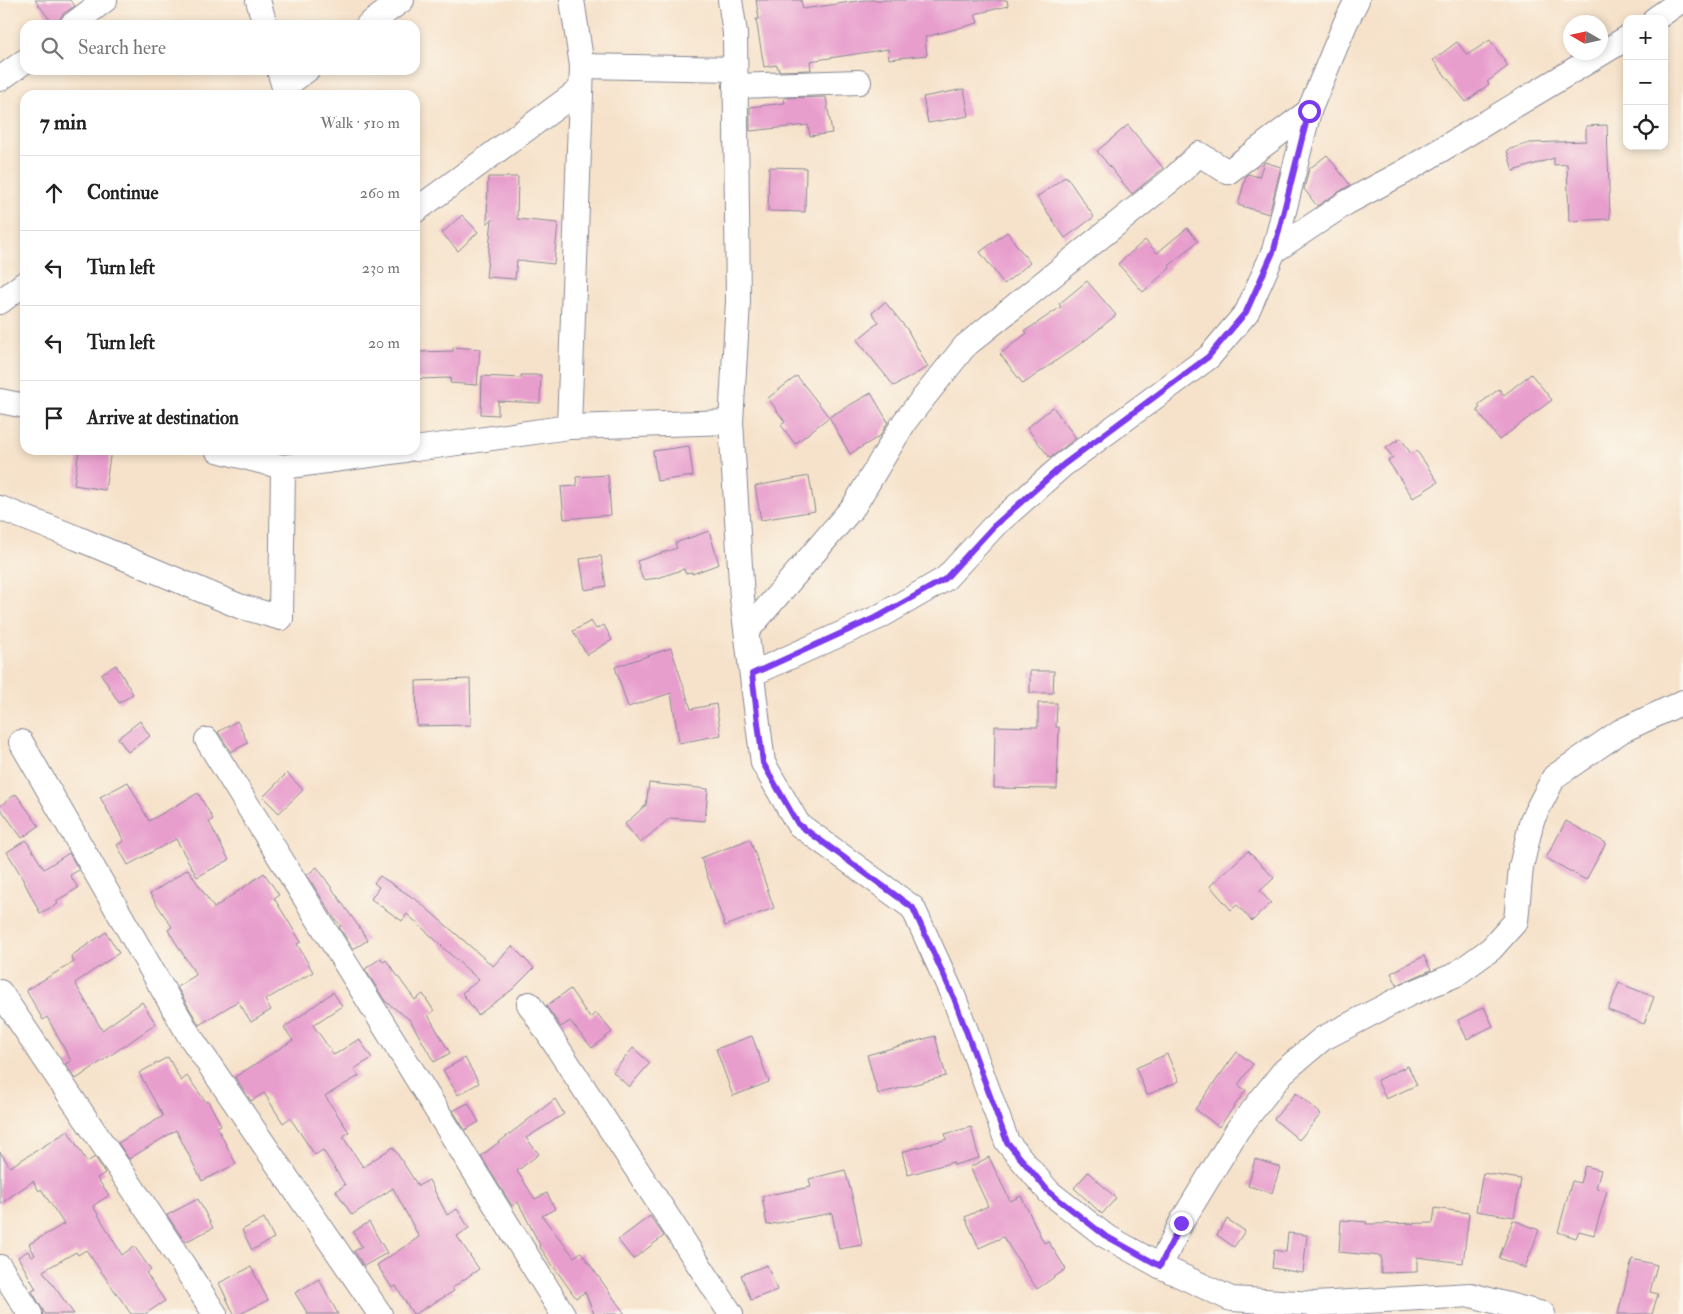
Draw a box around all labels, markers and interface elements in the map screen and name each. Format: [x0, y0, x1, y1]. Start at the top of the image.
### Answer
north arrow [1563, 15, 1608, 60]
map controls [1623, 15, 1668, 150]
button: + [1623, 15, 1668, 60]
search box [20, 20, 420, 75]
icon: search [38, 34, 66, 62]
text: Search here [78, 36, 166, 60]
button: − [1623, 60, 1668, 105]
route start [1298, 100, 1321, 123]
button: locate [1623, 105, 1668, 150]
text: 7 min [40, 109, 87, 136]
text: Walk · 510 m [320, 113, 400, 133]
icon: ahead [40, 179, 68, 207]
text: Continue [87, 181, 158, 205]
text: 260 m [360, 183, 400, 203]
icon: left [40, 254, 68, 282]
text: Turn left [87, 256, 155, 280]
text: 230 m [362, 258, 400, 278]
icon: left [40, 329, 68, 357]
text: Turn left [87, 331, 155, 355]
text: 20 m [368, 333, 400, 353]
icon: arrive [40, 404, 68, 432]
text: Arrive at destination [87, 406, 239, 430]
route end [1170, 1212, 1193, 1235]

